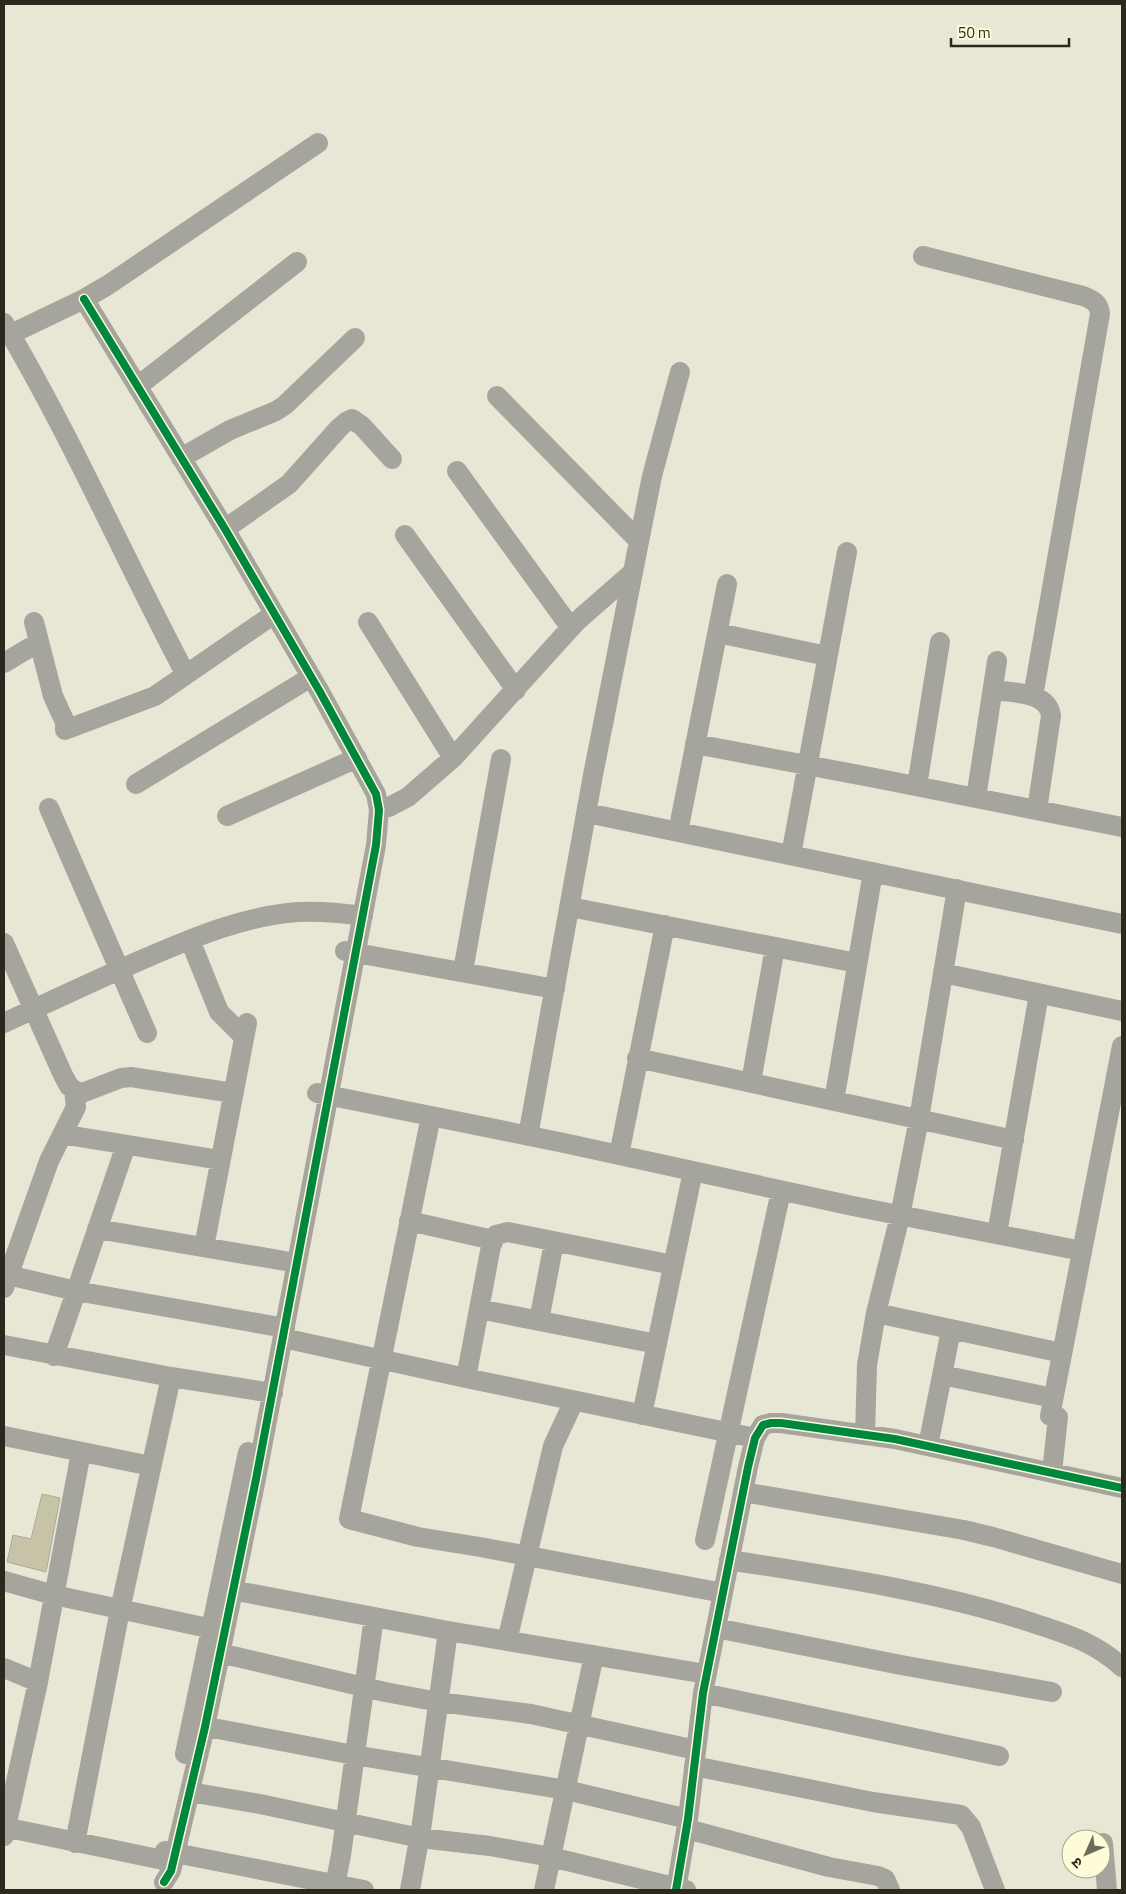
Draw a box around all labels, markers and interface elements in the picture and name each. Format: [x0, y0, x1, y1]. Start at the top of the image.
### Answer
scale bar [951, 15, 1068, 47]
text: 50 m [958, 21, 991, 44]
north arrow [1061, 1829, 1111, 1879]
text: उ [1066, 1853, 1087, 1874]

